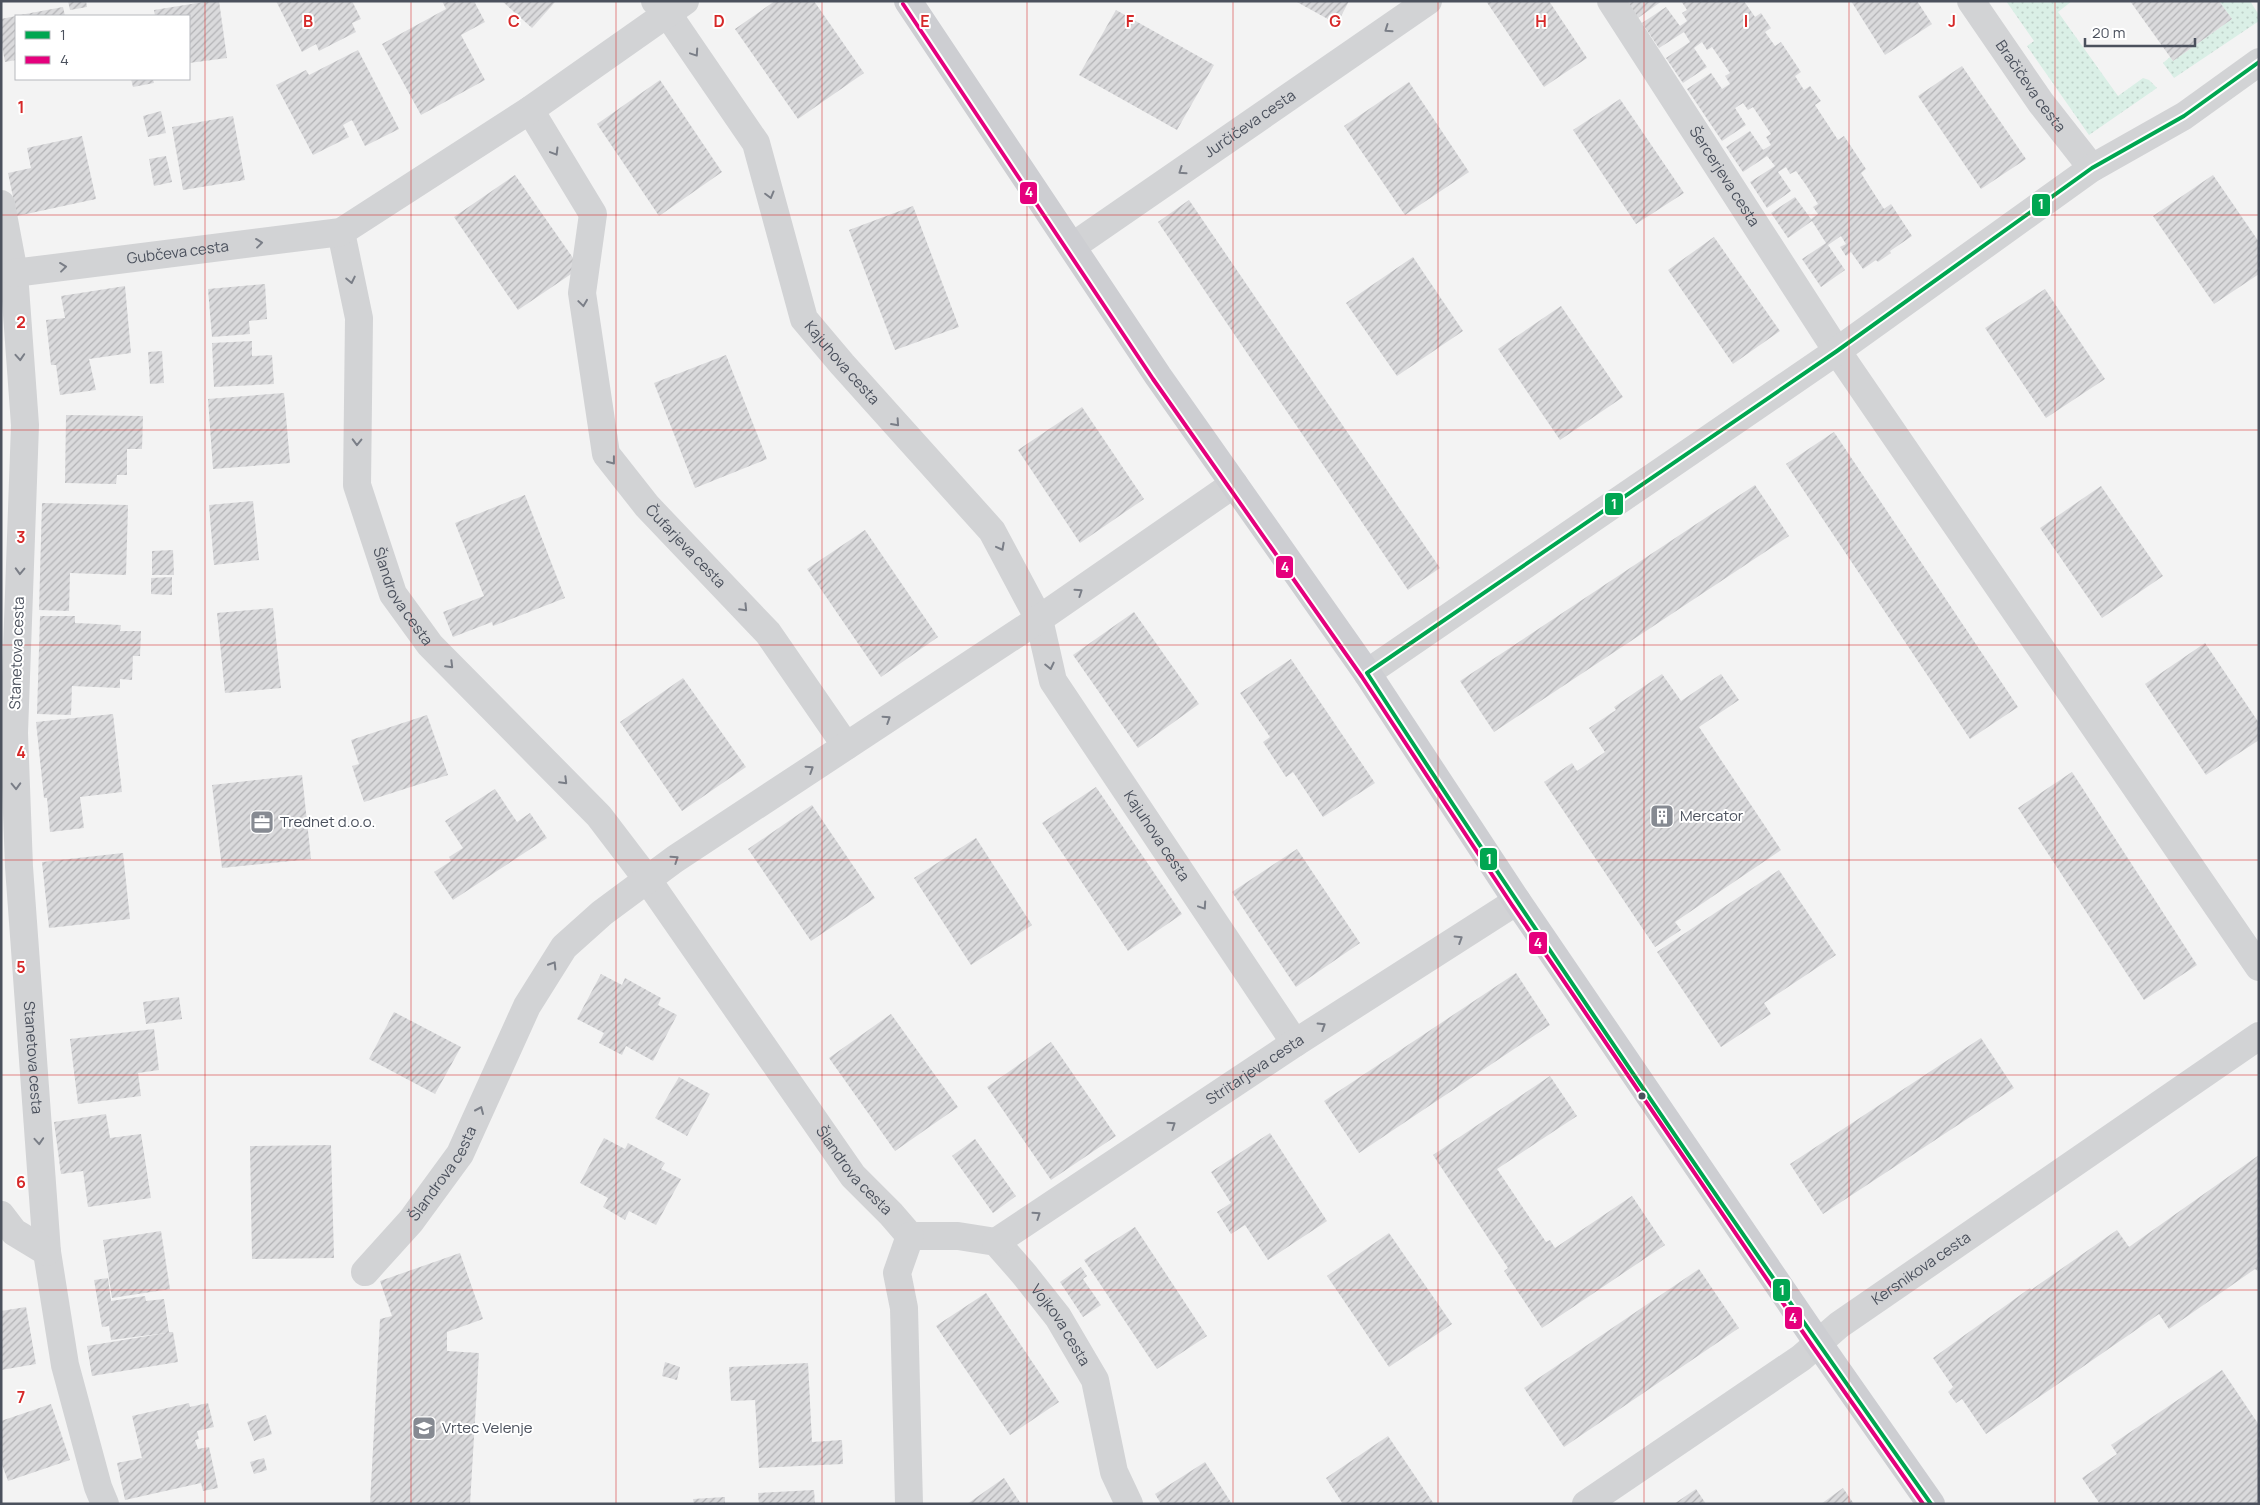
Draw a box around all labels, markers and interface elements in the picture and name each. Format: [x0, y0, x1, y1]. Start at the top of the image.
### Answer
text: B [303, 10, 313, 32]
text: C [508, 10, 520, 32]
text: D [713, 10, 725, 32]
text: E [920, 10, 930, 32]
text: F [1126, 10, 1135, 32]
text: G [1329, 10, 1341, 32]
text: H [1535, 10, 1547, 32]
text: I [1744, 10, 1748, 32]
text: J [1948, 10, 1956, 32]
legend [15, 15, 190, 80]
scale bar [2085, 15, 2195, 47]
text: 20 m [2092, 22, 2125, 43]
one-way arrow [1384, 23, 1394, 32]
text: 1 [60, 24, 66, 45]
street label: Bračičeva cesta [1991, 36, 2071, 136]
one-way arrow [689, 47, 698, 57]
text: 4 [60, 49, 69, 70]
street label: Jurčičeva cesta [1200, 84, 1300, 162]
text: 1 [17, 96, 25, 118]
street label: Šercerjeva cesta [1685, 122, 1765, 230]
one-way arrow [548, 146, 558, 155]
one-way arrow [1178, 165, 1188, 174]
line badge: 4 [1019, 181, 1038, 205]
text: 4 [1025, 182, 1033, 201]
one-way arrow [765, 190, 775, 198]
line badge: 1 [2031, 193, 2051, 217]
text: 1 [2038, 194, 2044, 213]
street label: Gubčeva cesta [125, 235, 230, 269]
one-way arrow [255, 238, 263, 249]
one-way arrow [59, 262, 67, 273]
one-way arrow [345, 276, 356, 284]
one-way arrow [577, 299, 588, 307]
text: 2 [16, 311, 26, 333]
street label: Kajuhova cesta [800, 316, 885, 409]
one-way arrow [15, 353, 26, 361]
one-way arrow [890, 418, 899, 427]
one-way arrow [352, 438, 362, 446]
one-way arrow [606, 456, 615, 465]
line badge: 1 [1604, 492, 1624, 516]
text: 1 [1611, 494, 1617, 513]
street label: Čufarjeva cesta [641, 499, 731, 592]
text: 3 [16, 526, 26, 548]
one-way arrow [994, 542, 1004, 551]
street label: Šlandrova cesta [368, 544, 438, 650]
line badge: 4 [1275, 555, 1294, 579]
text: 4 [1281, 557, 1289, 576]
one-way arrow [14, 568, 25, 576]
one-way arrow [1073, 589, 1083, 598]
street label: Stanetova cesta [4, 596, 29, 710]
one-way arrow [738, 602, 747, 611]
one-way arrow [444, 660, 453, 669]
one-way arrow [1044, 662, 1055, 671]
one-way arrow [881, 716, 891, 725]
text: 4 [16, 741, 26, 763]
one-way arrow [805, 766, 814, 776]
one-way arrow [558, 775, 567, 784]
one-way arrow [11, 783, 21, 791]
street label: Kajuhova cesta [1119, 786, 1195, 885]
building icon: Mercator [1649, 803, 1675, 829]
place label: Mercator [1680, 805, 1744, 826]
office icon: Trednet d.o.o. [249, 809, 275, 835]
place label: Trednet d.o.o. [280, 811, 375, 832]
line badge: 1 [1479, 847, 1498, 871]
text: 1 [1486, 849, 1492, 868]
one-way arrow [669, 856, 679, 865]
one-way arrow [1197, 900, 1206, 909]
line badge: 4 [1528, 931, 1548, 955]
text: 4 [1534, 933, 1542, 952]
one-way arrow [1454, 936, 1463, 945]
text: 5 [16, 956, 26, 978]
one-way arrow [547, 961, 556, 971]
street label: Stanetova cesta [19, 1000, 48, 1115]
one-way arrow [1316, 1023, 1326, 1032]
street label: Stritarjeva cesta [1201, 1029, 1308, 1110]
unlabelled marker [1637, 1091, 1647, 1101]
one-way arrow [474, 1106, 485, 1115]
street label: Šlandrova cesta [811, 1121, 897, 1219]
one-way arrow [1166, 1122, 1176, 1131]
street label: Šlandrova cesta [403, 1123, 481, 1225]
one-way arrow [33, 1137, 44, 1145]
text: 6 [16, 1171, 26, 1193]
one-way arrow [1031, 1212, 1040, 1221]
street label: Kersnikova cesta [1867, 1226, 1975, 1310]
line badge: 1 [1772, 1278, 1791, 1302]
street label: Vojkova cesta [1026, 1280, 1096, 1370]
text: 1 [1779, 1280, 1785, 1299]
line badge: 4 [1784, 1306, 1803, 1330]
text: 4 [1789, 1308, 1797, 1327]
text: 7 [17, 1386, 25, 1408]
school or university icon: Vrtec Velenje [411, 1415, 437, 1441]
place label: Vrtec Velenje [442, 1417, 533, 1438]

